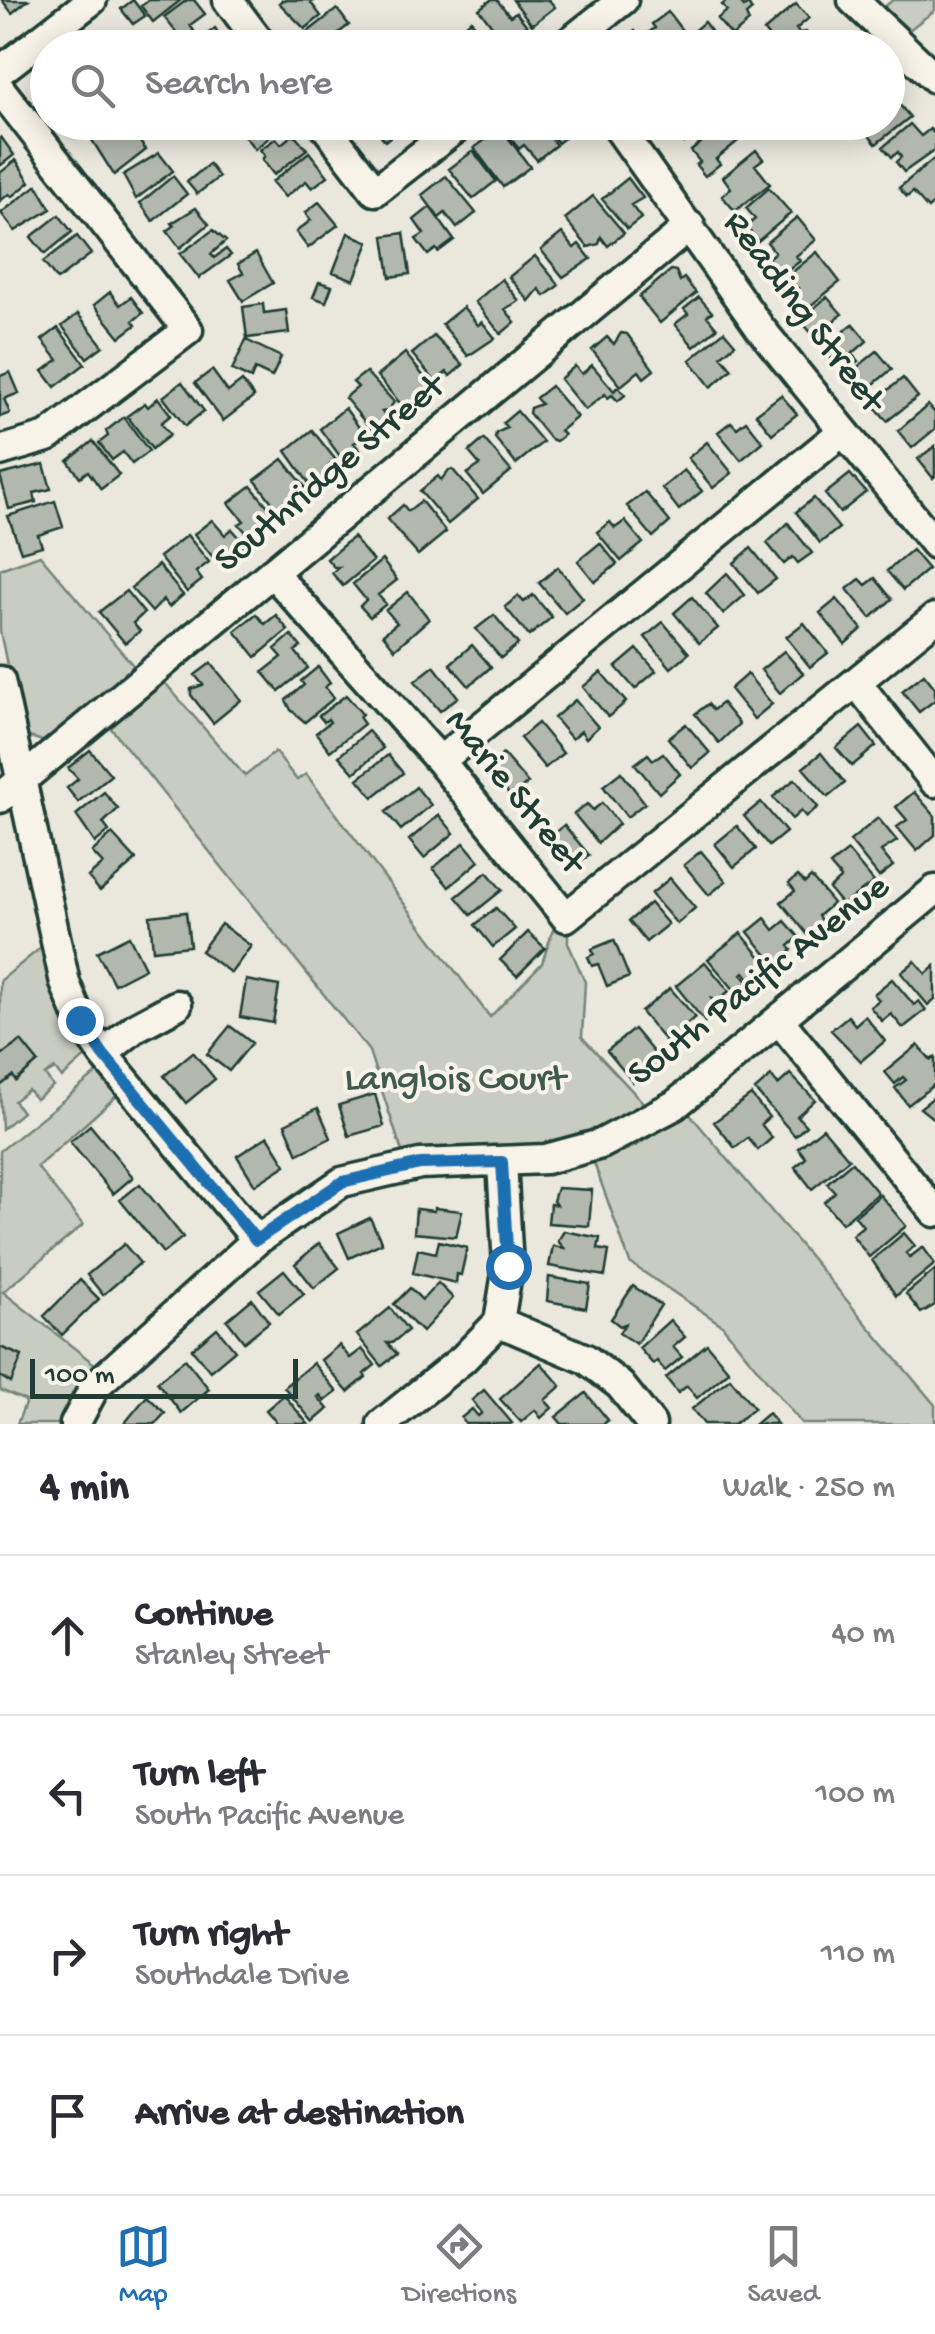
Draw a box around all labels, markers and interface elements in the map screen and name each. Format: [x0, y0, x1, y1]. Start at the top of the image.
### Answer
search box [30, 30, 905, 140]
icon: search [65, 58, 120, 113]
text: Search here [145, 63, 332, 107]
street label: Reading Street [712, 203, 894, 425]
street label: Southridge Street [207, 364, 458, 584]
street label: Marie Street [433, 702, 595, 887]
street label: South Pacific Avenue [621, 866, 900, 1098]
route end [58, 998, 104, 1044]
park label: Langlois Court [344, 1059, 569, 1103]
route start [486, 1244, 532, 1290]
scale bar [30, 1354, 298, 1398]
text: 100 m [45, 1360, 115, 1393]
text: 4 min [40, 1465, 129, 1514]
text: Walk · 250 m [723, 1470, 895, 1508]
text: Continue [135, 1594, 273, 1638]
icon: ahead [40, 1608, 95, 1663]
text: 40 m [831, 1616, 895, 1654]
text: Stanley Street [135, 1638, 328, 1676]
text: Turn left [135, 1754, 263, 1798]
icon: left [40, 1768, 95, 1823]
text: 100 m [815, 1776, 895, 1814]
text: South Pacific Avenue [135, 1798, 404, 1836]
text: Turn right [135, 1914, 287, 1958]
icon: right [40, 1928, 95, 1983]
text: 110 m [821, 1936, 895, 1974]
text: Southdale Drive [135, 1958, 349, 1996]
icon: arrive [40, 2088, 95, 2143]
text: Arrive at destination [135, 2093, 464, 2137]
tab: Map [116, 2219, 171, 2312]
tab: Directions [402, 2219, 516, 2312]
tab: Saved [747, 2219, 819, 2312]

